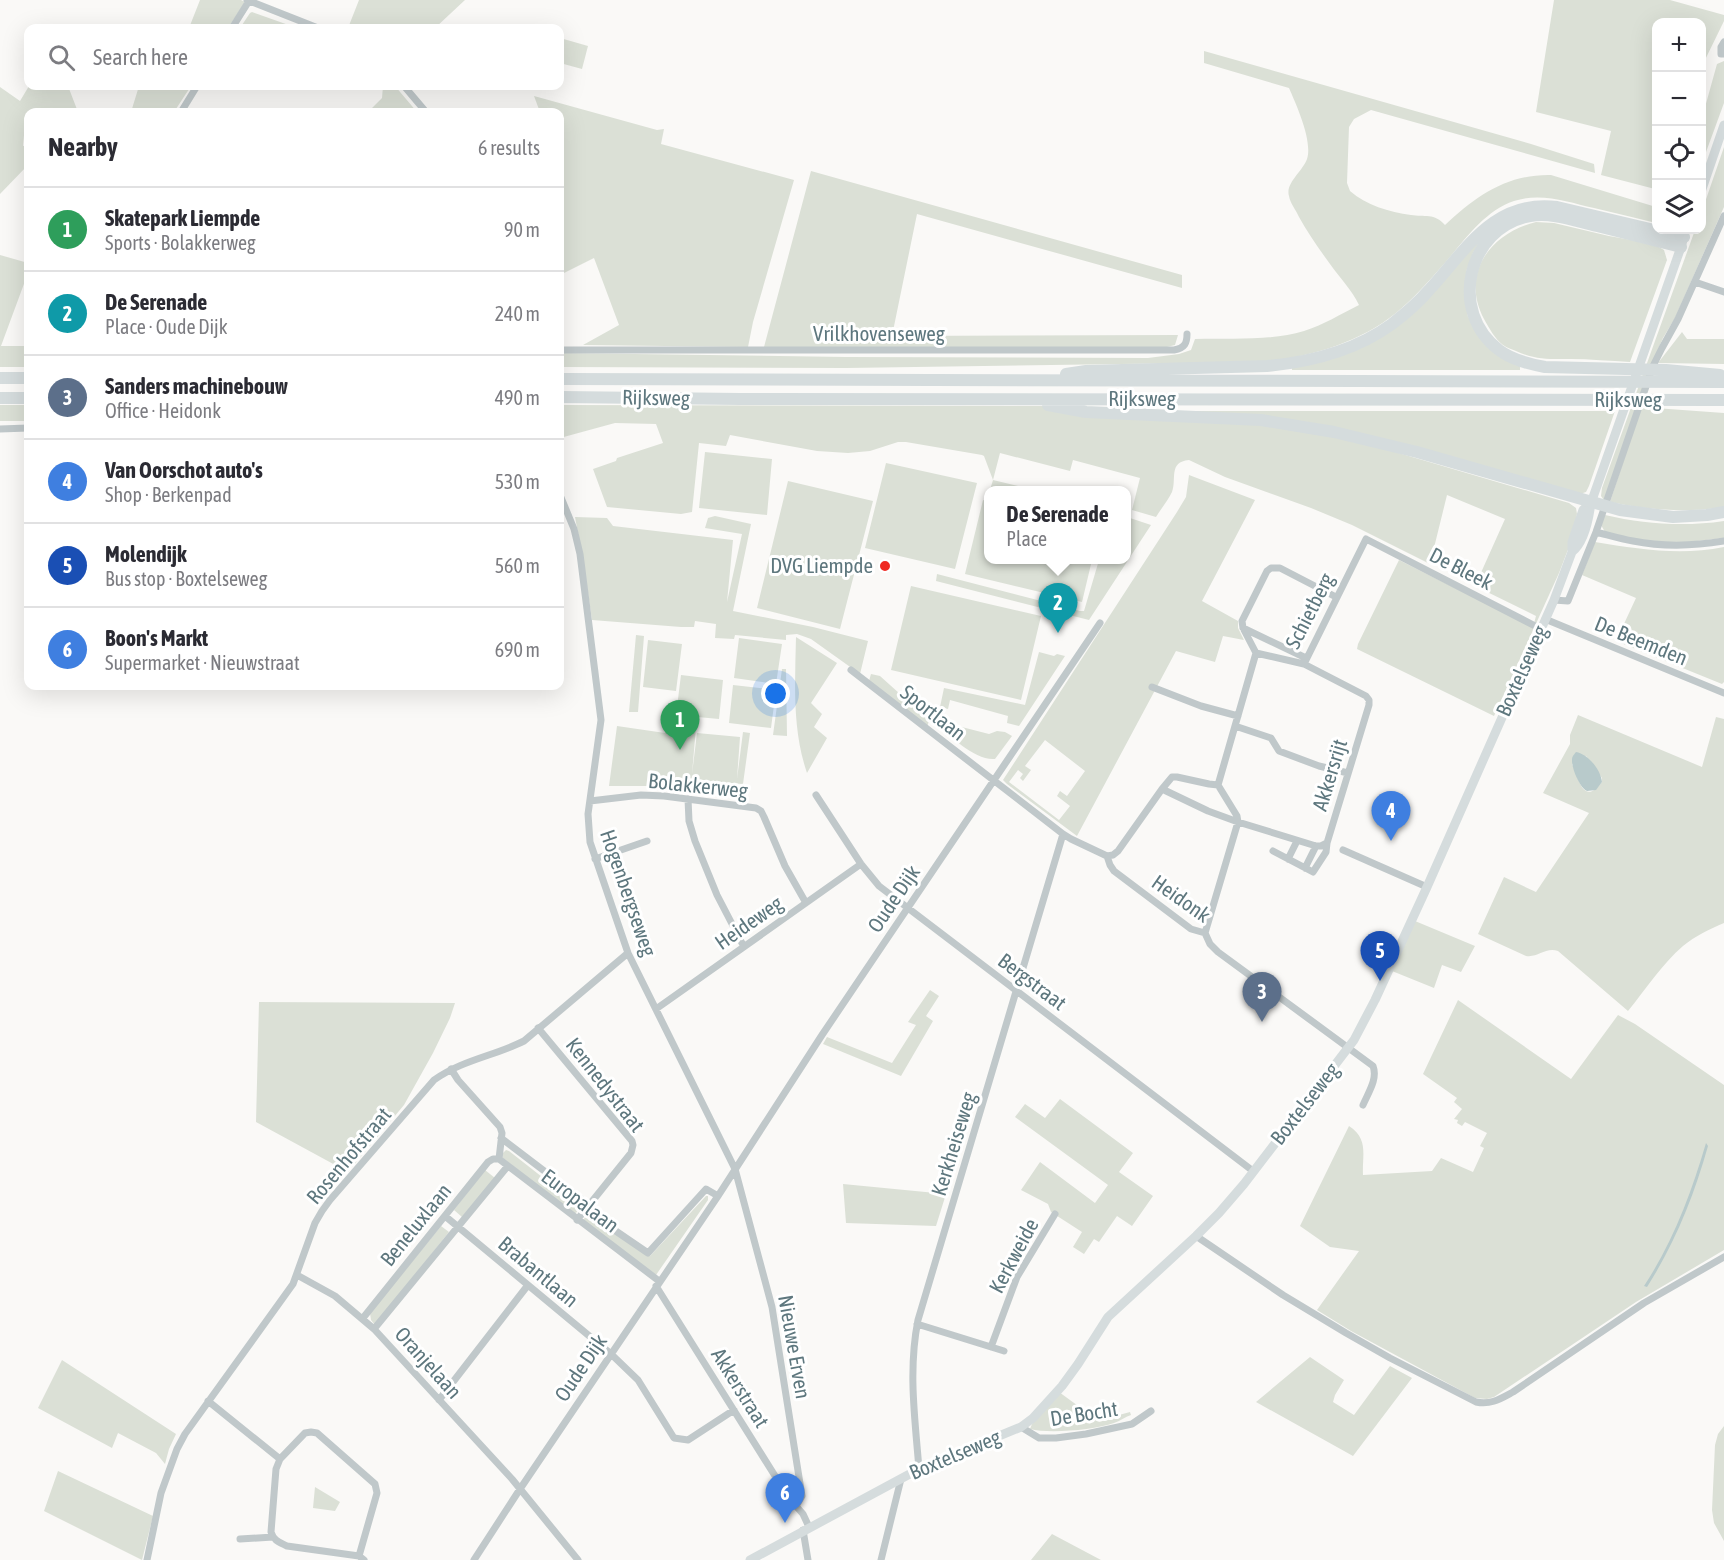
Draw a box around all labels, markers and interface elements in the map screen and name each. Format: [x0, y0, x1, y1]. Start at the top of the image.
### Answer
map controls [1652, 18, 1706, 234]
button: + [1652, 18, 1706, 72]
search box [24, 24, 564, 90]
icon: search [45, 41, 78, 74]
text: Search here [93, 44, 188, 70]
button: − [1652, 72, 1706, 126]
button: locate [1652, 126, 1706, 180]
text: Nearby [48, 132, 118, 162]
text: 6 results [478, 136, 540, 159]
button: layers [1652, 180, 1706, 234]
text: Skatepark Liempde [105, 205, 260, 231]
text: 1 [63, 218, 72, 241]
text: 90 m [504, 218, 540, 241]
text: Sports · Bolakkerweg [105, 231, 256, 254]
text: De Serenade [105, 289, 207, 315]
text: 2 [63, 302, 72, 325]
text: 240 m [495, 302, 540, 325]
text: Place · Oude Dijk [105, 315, 227, 338]
street label: Vrilkhovenseweg [813, 321, 945, 345]
text: Sanders machinebouw [105, 373, 288, 399]
street label: Rijksweg [622, 384, 690, 410]
text: 3 [63, 386, 72, 409]
text: 490 m [495, 386, 540, 409]
street label: Rijksweg [1108, 386, 1176, 410]
street label: Rijksweg [1594, 387, 1662, 411]
text: Office · Heidonk [105, 399, 221, 422]
text: Van Oorschot auto's [105, 457, 263, 483]
text: 4 [63, 470, 72, 493]
text: 530 m [495, 470, 540, 493]
text: Shop · Berkenpad [105, 483, 232, 506]
popup [984, 486, 1131, 564]
text: De Serenade [1006, 501, 1109, 527]
text: Place [1006, 527, 1047, 550]
text: Molendijk [105, 541, 187, 567]
street label: De Bleek [1426, 542, 1497, 594]
place label: DVG Liempde [770, 553, 873, 577]
text: 5 [63, 554, 72, 577]
text: 560 m [495, 554, 540, 577]
marker: DVG Liempde [878, 559, 892, 573]
text: Bus stop · Boxtelseweg [105, 567, 267, 590]
street label: Schietberg [1280, 569, 1338, 652]
pin: 2 [1038, 584, 1078, 633]
street label: De Beemden [1591, 611, 1691, 670]
street label: Boxtelseweg [1490, 622, 1552, 720]
text: Boon's Markt [105, 625, 208, 651]
text: 6 [63, 638, 72, 661]
text: 690 m [495, 638, 540, 661]
text: Supermarket · Nieuwstraat [105, 651, 300, 674]
your location [761, 679, 790, 708]
street label: Sportlaan [896, 679, 971, 745]
pin: 1 [660, 700, 700, 750]
street label: Akkersrijt [1307, 736, 1351, 813]
street label: Bolakkerweg [647, 768, 749, 802]
pin: 4 [1372, 792, 1410, 841]
street label: Hogenbergseweg [596, 826, 662, 959]
street label: Oude Dijk [862, 860, 924, 936]
street label: Heidonk [1148, 869, 1215, 927]
street label: Heideweg [710, 890, 787, 954]
pin: 5 [1360, 932, 1400, 981]
street label: Bergstraat [994, 948, 1071, 1015]
pin: 3 [1242, 972, 1282, 1022]
street label: Kennedystraat [562, 1033, 650, 1136]
street label: Boxtelseweg [1265, 1058, 1343, 1149]
street label: Kerkheiseweg [926, 1089, 980, 1198]
street label: Rosenhofstraat [301, 1102, 395, 1208]
street label: Europalaan [537, 1163, 624, 1237]
street label: Beneluxlaan [375, 1178, 456, 1270]
street label: Kerkweide [984, 1214, 1043, 1297]
street label: Brabantlaan [494, 1231, 583, 1312]
street label: Nieuwe Erven [774, 1293, 816, 1401]
street label: Oranjelaan [391, 1322, 467, 1403]
street label: Oude Dijk [549, 1329, 611, 1405]
street label: Akkerstraat [707, 1343, 775, 1432]
street label: De Bocht [1048, 1396, 1119, 1430]
street label: Boxtelseweg [905, 1424, 1004, 1484]
pin: 6 [766, 1474, 804, 1523]

